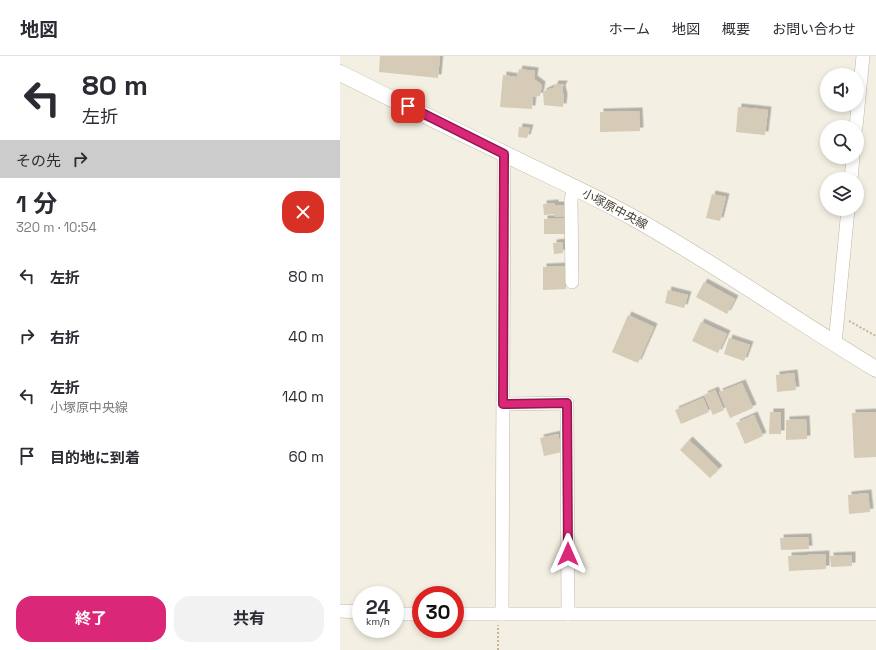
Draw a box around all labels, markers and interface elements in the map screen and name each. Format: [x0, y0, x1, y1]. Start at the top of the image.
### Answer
text: 地図 [20, 17, 58, 42]
text: ホーム [608, 20, 650, 38]
text: 地図 [672, 20, 700, 38]
text: 概要 [722, 20, 750, 38]
text: お問い合わせ [772, 20, 856, 38]
text: 80 m [82, 67, 148, 103]
map controls [820, 68, 864, 216]
button: sound [820, 68, 864, 112]
icon: left [16, 72, 68, 124]
pin [391, 89, 425, 123]
icon: arrive [397, 95, 419, 117]
text: 左折 [82, 105, 118, 128]
button: search [820, 120, 864, 164]
icon: right [69, 148, 91, 170]
text: その先 [16, 151, 61, 170]
button: layers [820, 172, 864, 216]
street label: 小塚原中央線 [579, 185, 651, 233]
text: 1 分 [16, 188, 57, 219]
button: close [282, 191, 324, 233]
text: 320 m · 10:54 [16, 219, 97, 236]
icon: left [16, 265, 38, 287]
text: 80 m [288, 267, 324, 286]
text: 左折 [50, 268, 80, 287]
icon: right [16, 325, 38, 347]
text: 40 m [288, 327, 324, 346]
text: 右折 [50, 328, 80, 347]
text: 左折 [50, 378, 80, 397]
icon: left [16, 385, 38, 407]
text: 140 m [282, 387, 324, 406]
text: 小塚原中央線 [50, 399, 128, 416]
icon: arrive [16, 445, 38, 467]
text: 60 m [288, 447, 324, 466]
text: 目的地に到着 [50, 448, 140, 467]
position arrow [547, 533, 589, 575]
speed limit sign: 30 [412, 586, 464, 638]
text: 24 [366, 594, 390, 620]
button: 終了 [16, 596, 166, 642]
button: 共有 [174, 596, 324, 642]
text: km/h [366, 615, 390, 628]

